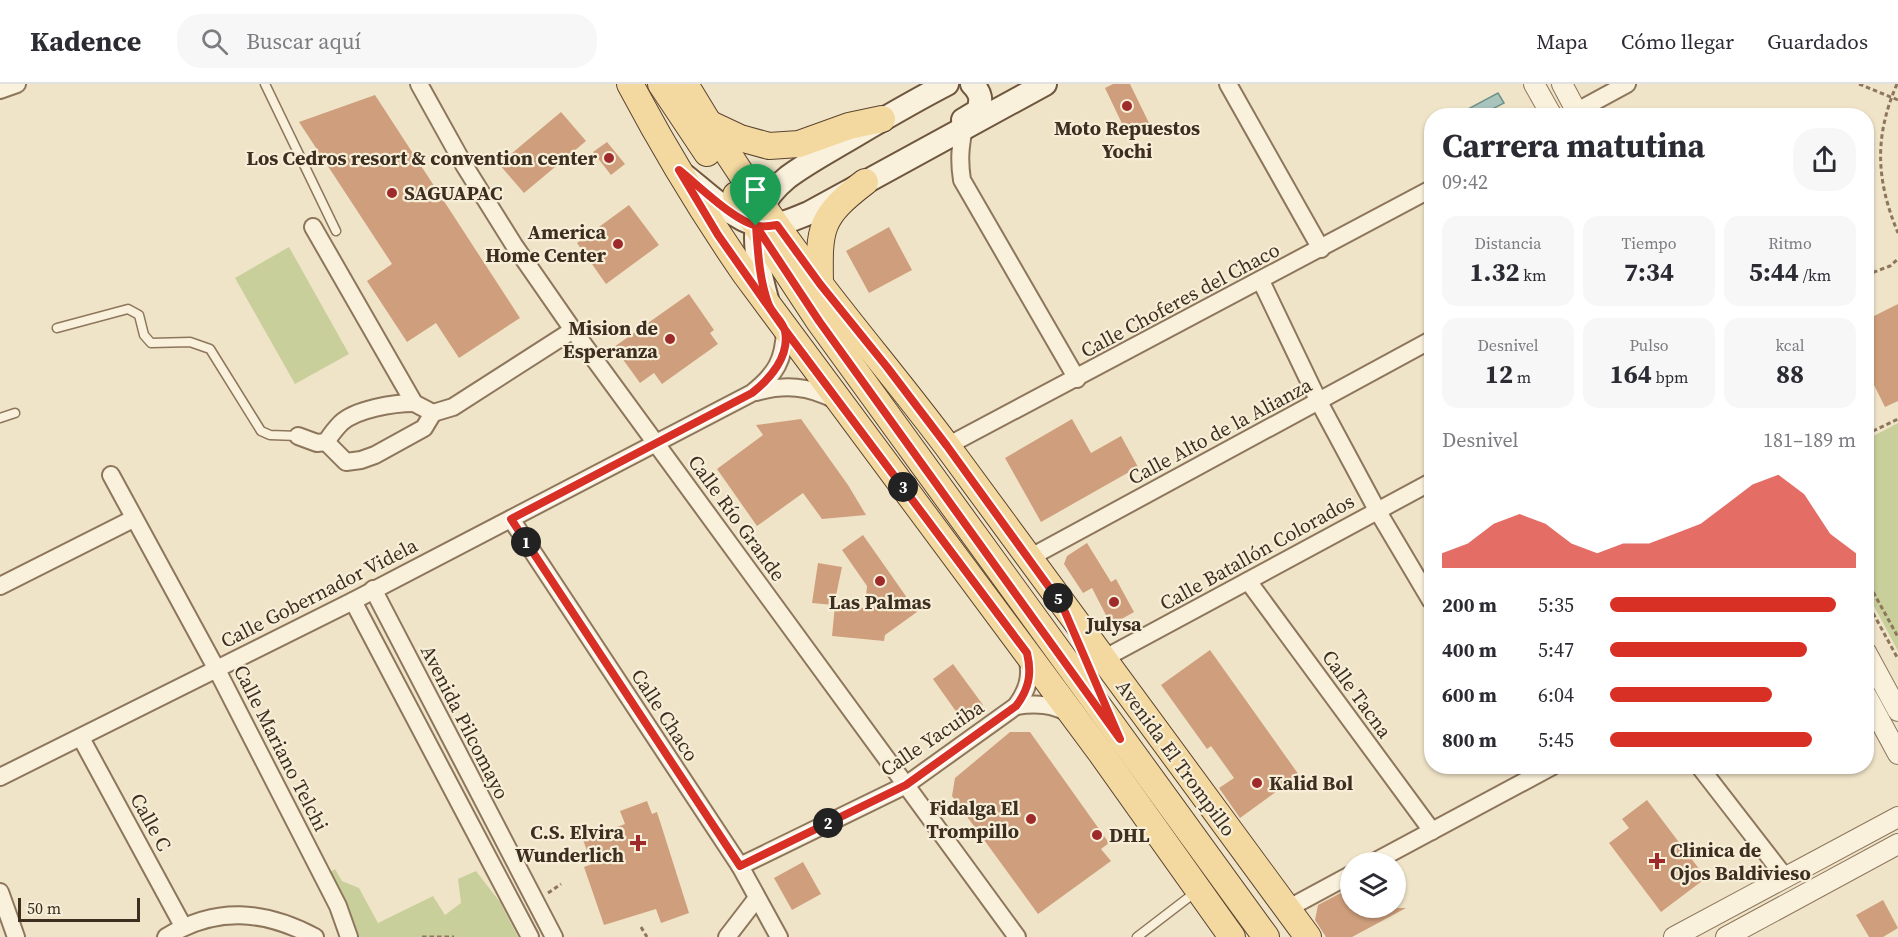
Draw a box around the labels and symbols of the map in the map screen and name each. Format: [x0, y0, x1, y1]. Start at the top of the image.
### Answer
marker: Moto Repuestos Yochi [1120, 99, 1134, 113]
place label: Moto Repuestos Yochi [1054, 114, 1200, 165]
place label: Los Cedros resort & convention center [246, 144, 598, 172]
marker: Los Cedros resort & convention center [602, 151, 616, 165]
pin [730, 164, 781, 226]
place label: SAGUAPAC [404, 179, 502, 207]
marker: SAGUAPAC [385, 186, 399, 200]
place label: America Home Center [485, 218, 607, 269]
street label: Calle Choferes del Chaco [1076, 236, 1284, 364]
marker: America Home Center [611, 237, 625, 251]
place label: Mision de Esperanza [563, 314, 658, 365]
marker: Mision de Esperanza [663, 332, 677, 346]
street label: Calle Alto de la Alianza [1123, 370, 1318, 491]
street label: Calle Río Grande [682, 449, 792, 587]
pin: 3 [888, 472, 918, 502]
street label: Calle Batallón Colorados [1155, 487, 1359, 617]
pin: 1 [511, 527, 541, 557]
street label: Calle Gobernador Videla [216, 531, 423, 655]
marker: Las Palmas [873, 574, 887, 588]
pin: 5 [1043, 583, 1073, 613]
place label: Las Palmas [829, 588, 931, 616]
marker: Julysa [1107, 595, 1121, 609]
place label: Julysa [1084, 610, 1142, 638]
street label: Avenida Pilcomayo [414, 640, 516, 804]
street label: Calle Tacna [1315, 644, 1399, 744]
street label: Calle Mariano Telchi [227, 660, 335, 836]
street label: Calle Chaco [625, 663, 705, 767]
street label: Avenida El Trompillo [1110, 674, 1242, 842]
street label: Calle Yacuiba [875, 693, 990, 783]
place label: Kalid Bol [1269, 769, 1353, 797]
marker: Kalid Bol [1250, 776, 1264, 790]
street label: Calle C [124, 788, 178, 856]
place label: Fidalga El Trompillo [926, 794, 1019, 845]
pin: 2 [813, 808, 843, 838]
marker: Fidalga El Trompillo [1024, 812, 1038, 826]
place label: C.S. Elvira Wunderlich [515, 818, 624, 869]
place label: DHL [1109, 821, 1150, 849]
marker: DHL [1090, 828, 1104, 842]
marker: C.S. Elvira Wunderlich [629, 834, 647, 852]
place label: Clinica de Ojos Baldivieso [1670, 836, 1811, 887]
marker: Clinica de Ojos Baldivieso [1648, 852, 1666, 870]
scale bar [18, 895, 140, 922]

